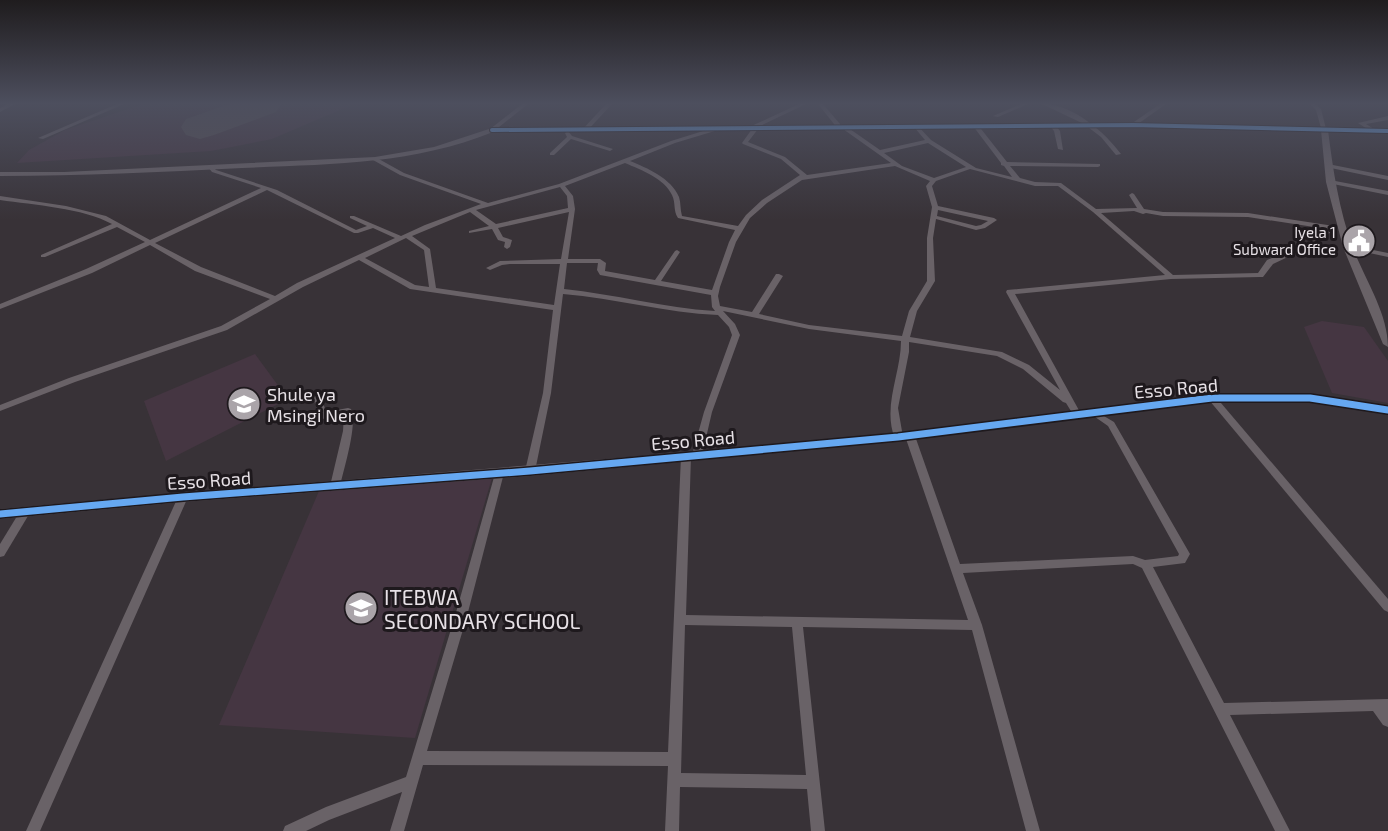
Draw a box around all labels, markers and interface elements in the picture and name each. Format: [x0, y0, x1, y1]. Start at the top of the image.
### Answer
place label: Iyela 1 Subward Office [1233, 223, 1336, 258]
public building icon: Iyela 1 Subward Office [1341, 223, 1377, 259]
street label: Esso Road [1133, 373, 1219, 403]
place label: Shule ya Msingi Nero [267, 383, 365, 426]
school or university icon: Shule ya Msingi Nero [226, 386, 262, 422]
street label: Esso Road [650, 425, 736, 455]
street label: Esso Road [166, 466, 252, 494]
place label: ITEBWA SECONDARY SCHOOL [384, 584, 581, 633]
school or university icon: ITEBWA SECONDARY SCHOOL [343, 590, 379, 626]

